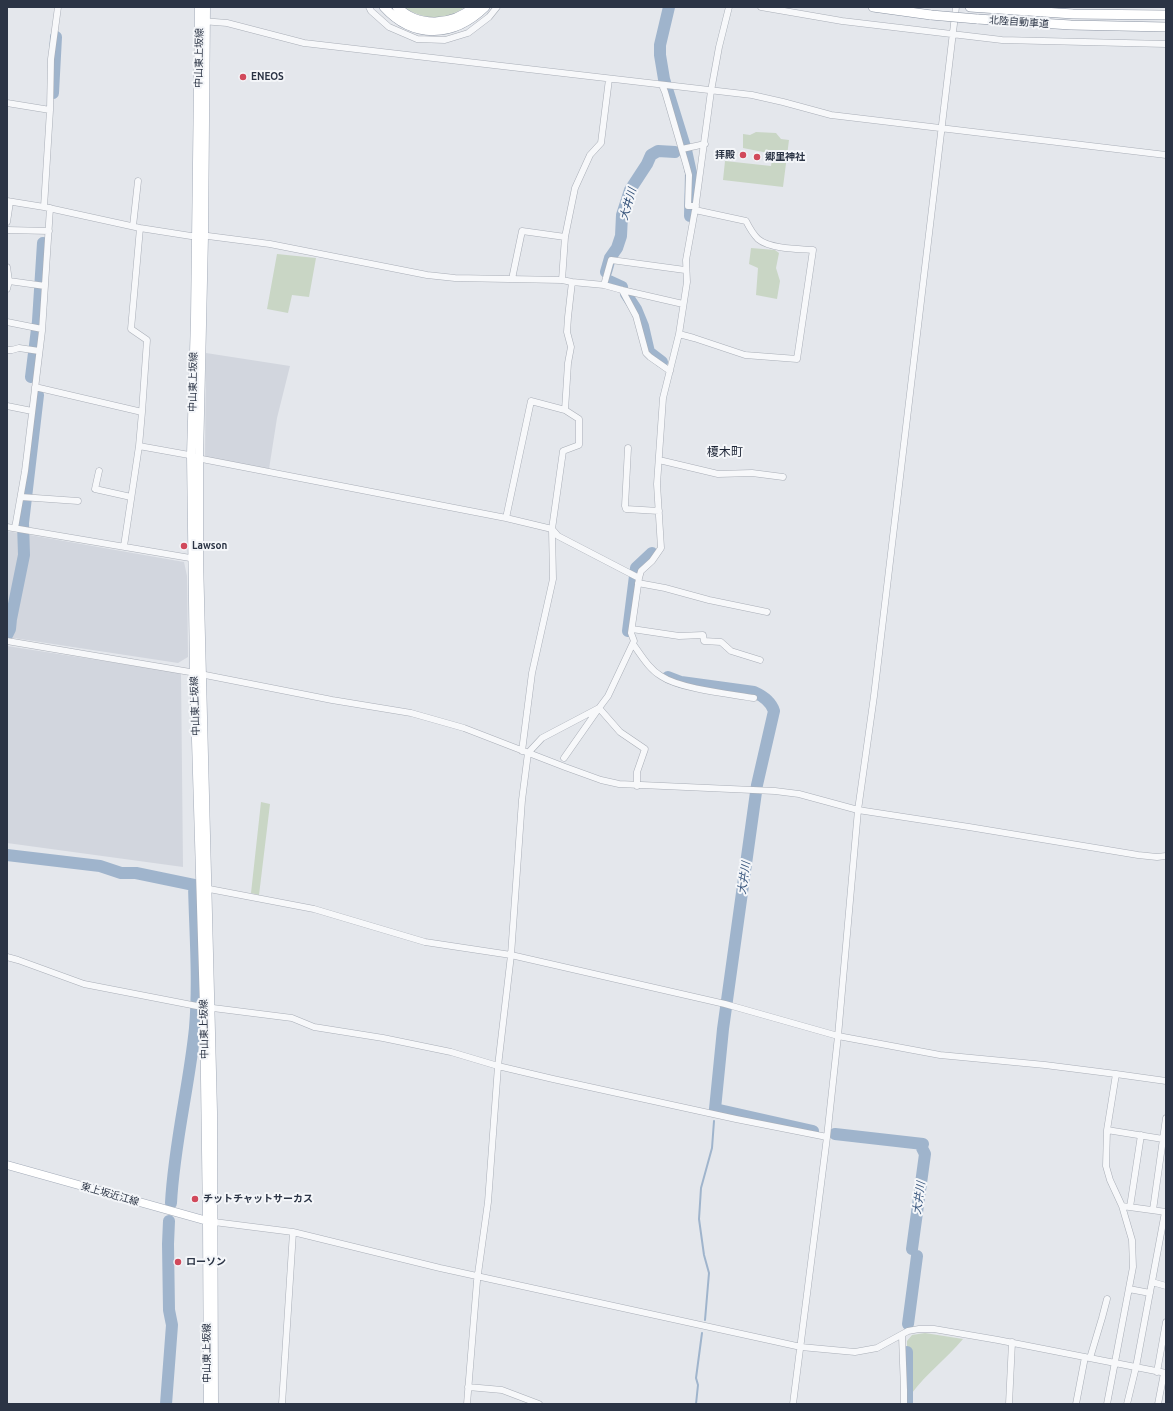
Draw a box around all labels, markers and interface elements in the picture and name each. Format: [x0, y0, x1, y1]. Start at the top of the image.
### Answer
street label: 北陸自動車道 [989, 14, 1049, 30]
street label: 中山東上坂線 [192, 28, 206, 88]
place label: ENEOS [251, 71, 284, 83]
marker: ENEOS [238, 72, 248, 82]
place label: 拝殿 [715, 149, 735, 161]
marker: 拝殿 [738, 150, 748, 160]
place label: 郷里神社 [765, 151, 805, 163]
marker: 郷里神社 [752, 152, 762, 162]
water label: 大井川 [617, 186, 639, 222]
street label: 中山東上坂線 [186, 352, 200, 412]
district label: 榎木町 [707, 445, 743, 459]
place label: Lawson [192, 540, 227, 552]
marker: Lawson [179, 541, 189, 551]
street label: 中山東上坂線 [188, 676, 202, 736]
water label: 大井川 [735, 861, 753, 895]
street label: 中山東上坂線 [197, 999, 211, 1059]
street label: 東上坂近江線 [80, 1180, 140, 1208]
water label: 大井川 [910, 1181, 928, 1215]
place label: チットチャットサーカス [203, 1193, 313, 1205]
marker: チットチャットサーカス [190, 1194, 200, 1204]
place label: ローソン [186, 1256, 226, 1268]
marker: ローソン [173, 1257, 183, 1267]
street label: 中山東上坂線 [201, 1323, 213, 1383]

